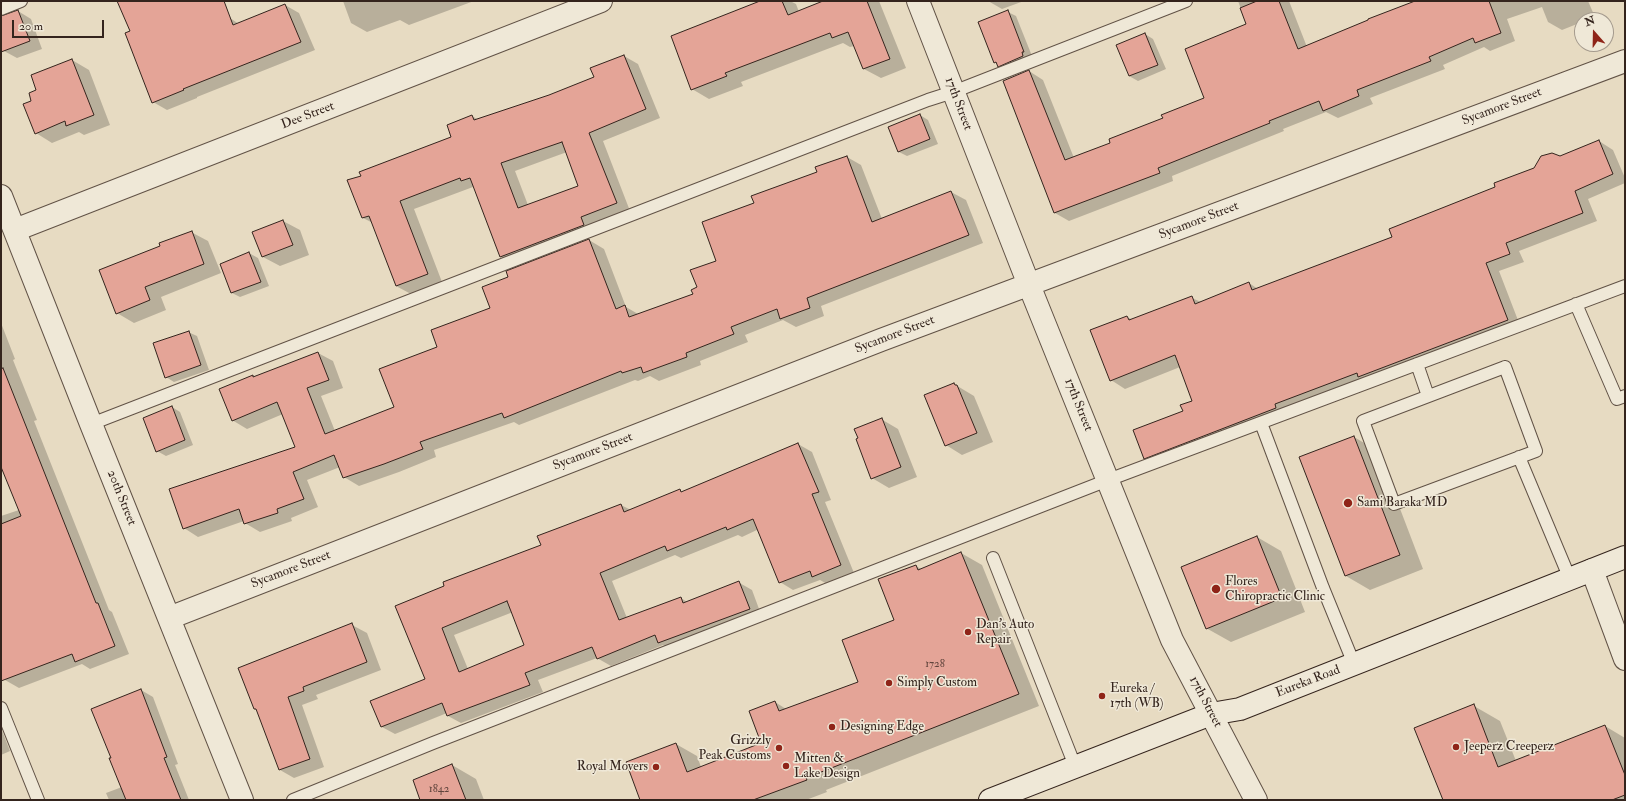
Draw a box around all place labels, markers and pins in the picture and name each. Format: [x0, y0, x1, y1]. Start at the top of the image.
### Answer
place label: Sami Baraka MD [1357, 495, 1447, 511]
marker: Sami Baraka MD [1342, 497, 1354, 509]
place label: Flores Chiropractic Clinic [1225, 574, 1325, 605]
marker: Flores Chiropractic Clinic [1210, 583, 1222, 595]
place label: Dan's Auto Repair [976, 617, 1034, 648]
marker: Dan's Auto Repair [963, 627, 973, 637]
place label: Simply Custom [897, 675, 977, 691]
marker: Simply Custom [884, 678, 894, 688]
place label: Eureka / 17th (WB) [1110, 681, 1163, 712]
marker: Eureka / 17th (WB) [1097, 691, 1107, 701]
place label: Designing Edge [840, 719, 924, 735]
marker: Designing Edge [827, 722, 837, 732]
place label: Grizzly Peak Customs [698, 733, 771, 764]
place label: Jeeperz Creeperz [1464, 739, 1554, 755]
marker: Jeeperz Creeperz [1451, 742, 1461, 752]
marker: Grizzly Peak Customs [774, 743, 784, 753]
place label: Mitten & Lake Design [794, 751, 860, 782]
place label: Royal Movers [577, 759, 648, 775]
marker: Mitten & Lake Design [781, 761, 791, 771]
marker: Royal Movers [651, 762, 661, 772]

